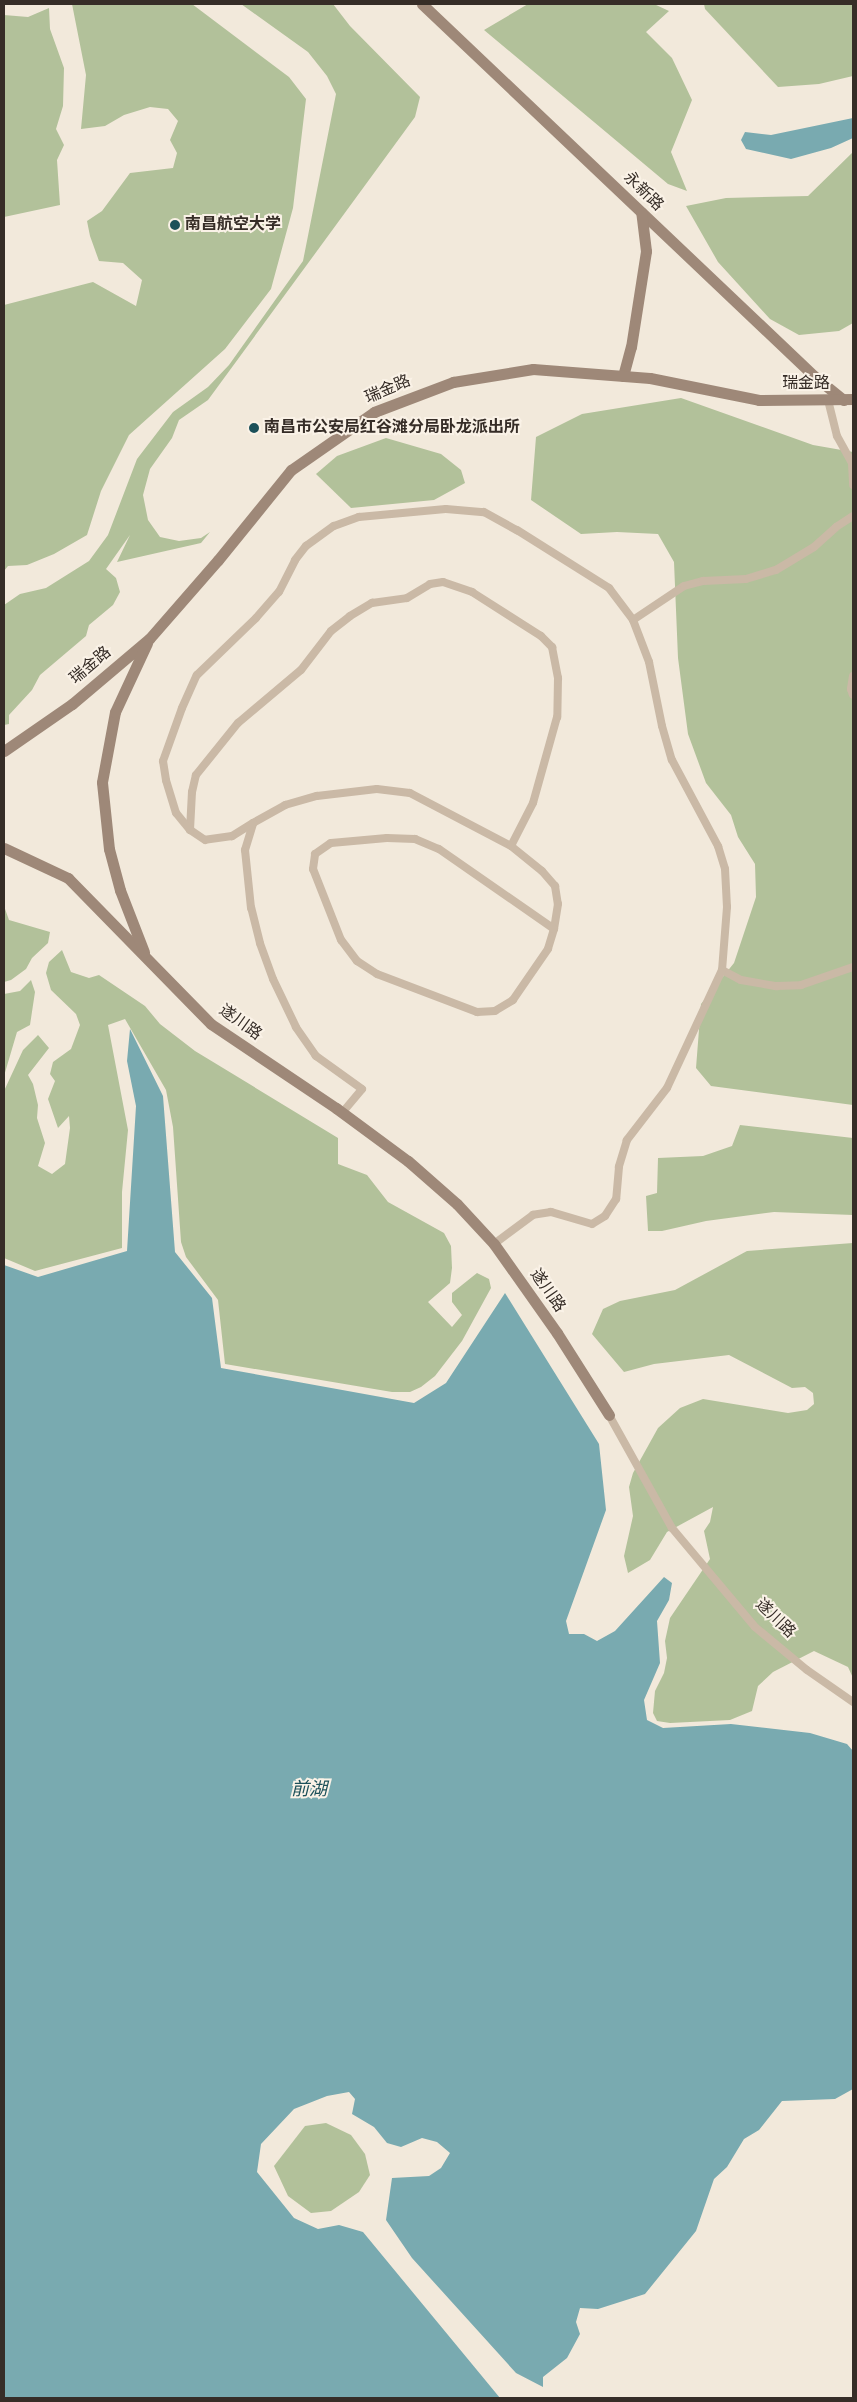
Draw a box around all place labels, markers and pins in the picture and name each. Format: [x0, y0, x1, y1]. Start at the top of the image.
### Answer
place label: 南昌航空大学 [185, 215, 281, 235]
marker: 南昌航空大学 [169, 219, 181, 231]
place label: 南昌市公安局红谷滩分局卧龙派出所 [264, 418, 520, 438]
marker: 南昌市公安局红谷滩分局卧龙派出所 [248, 422, 260, 434]

